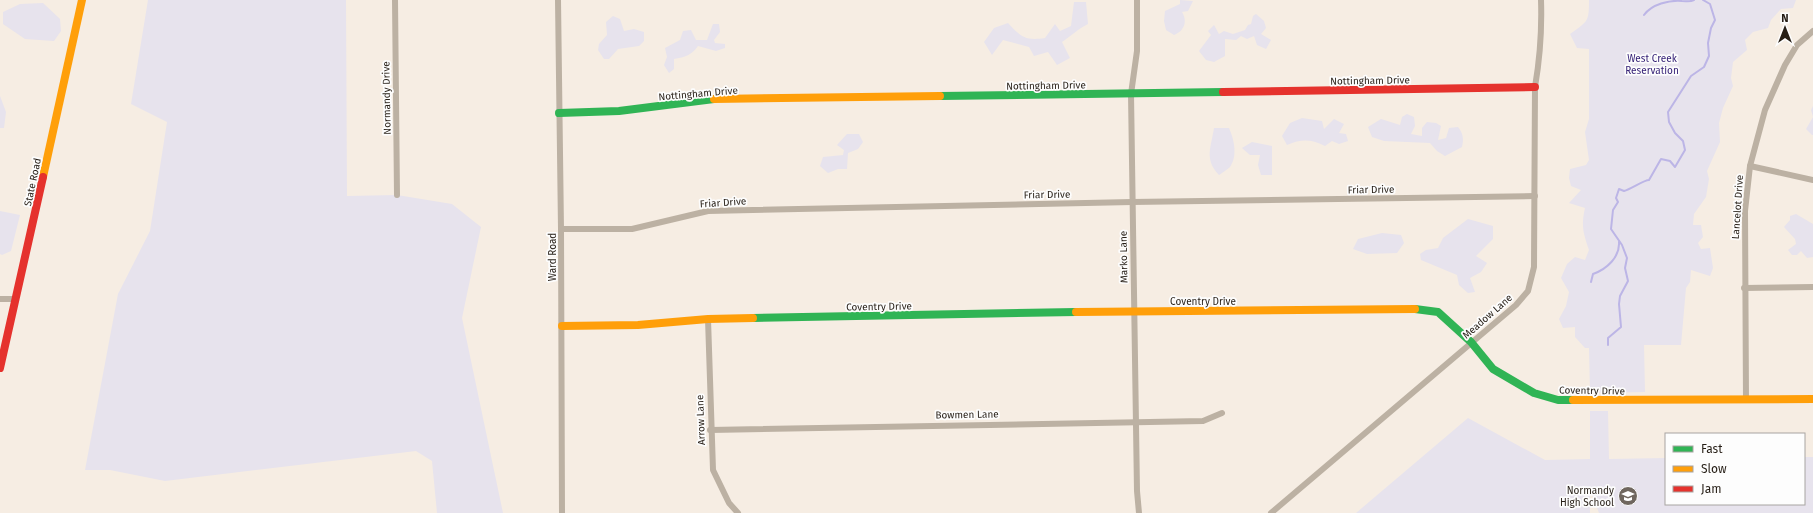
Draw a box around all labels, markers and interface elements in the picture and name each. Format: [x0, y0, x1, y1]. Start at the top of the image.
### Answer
north arrow [1765, 8, 1805, 48]
text: N [1781, 12, 1789, 25]
park label: West Creek Reservation [1625, 53, 1679, 77]
street label: Normandy Drive [380, 61, 394, 135]
street label: Nottingham Drive [1330, 74, 1410, 88]
street label: Nottingham Drive [1006, 79, 1086, 93]
street label: Nottingham Drive [658, 85, 738, 103]
street label: State Road [22, 157, 44, 207]
street label: Lancelot Drive [1730, 174, 1746, 240]
street label: Friar Drive [1348, 184, 1394, 196]
street label: Friar Drive [1024, 189, 1070, 201]
street label: Friar Drive [699, 195, 747, 211]
street label: Marko Lane [1118, 231, 1130, 283]
street label: Ward Road [547, 233, 559, 281]
street label: Meadow Lane [1460, 292, 1515, 342]
street label: Coventry Drive [1170, 296, 1236, 308]
street label: Coventry Drive [846, 300, 912, 314]
street label: Coventry Drive [1559, 384, 1625, 398]
street label: Arrow Lane [694, 395, 708, 445]
street label: Bowmen Lane [935, 408, 999, 422]
legend [1665, 433, 1805, 505]
text: Fast [1701, 442, 1723, 456]
text: Slow [1701, 462, 1727, 476]
text: Jam [1701, 482, 1721, 496]
place label: Normandy High School [1560, 485, 1614, 509]
school or university icon: Normandy High School [1617, 485, 1639, 507]

